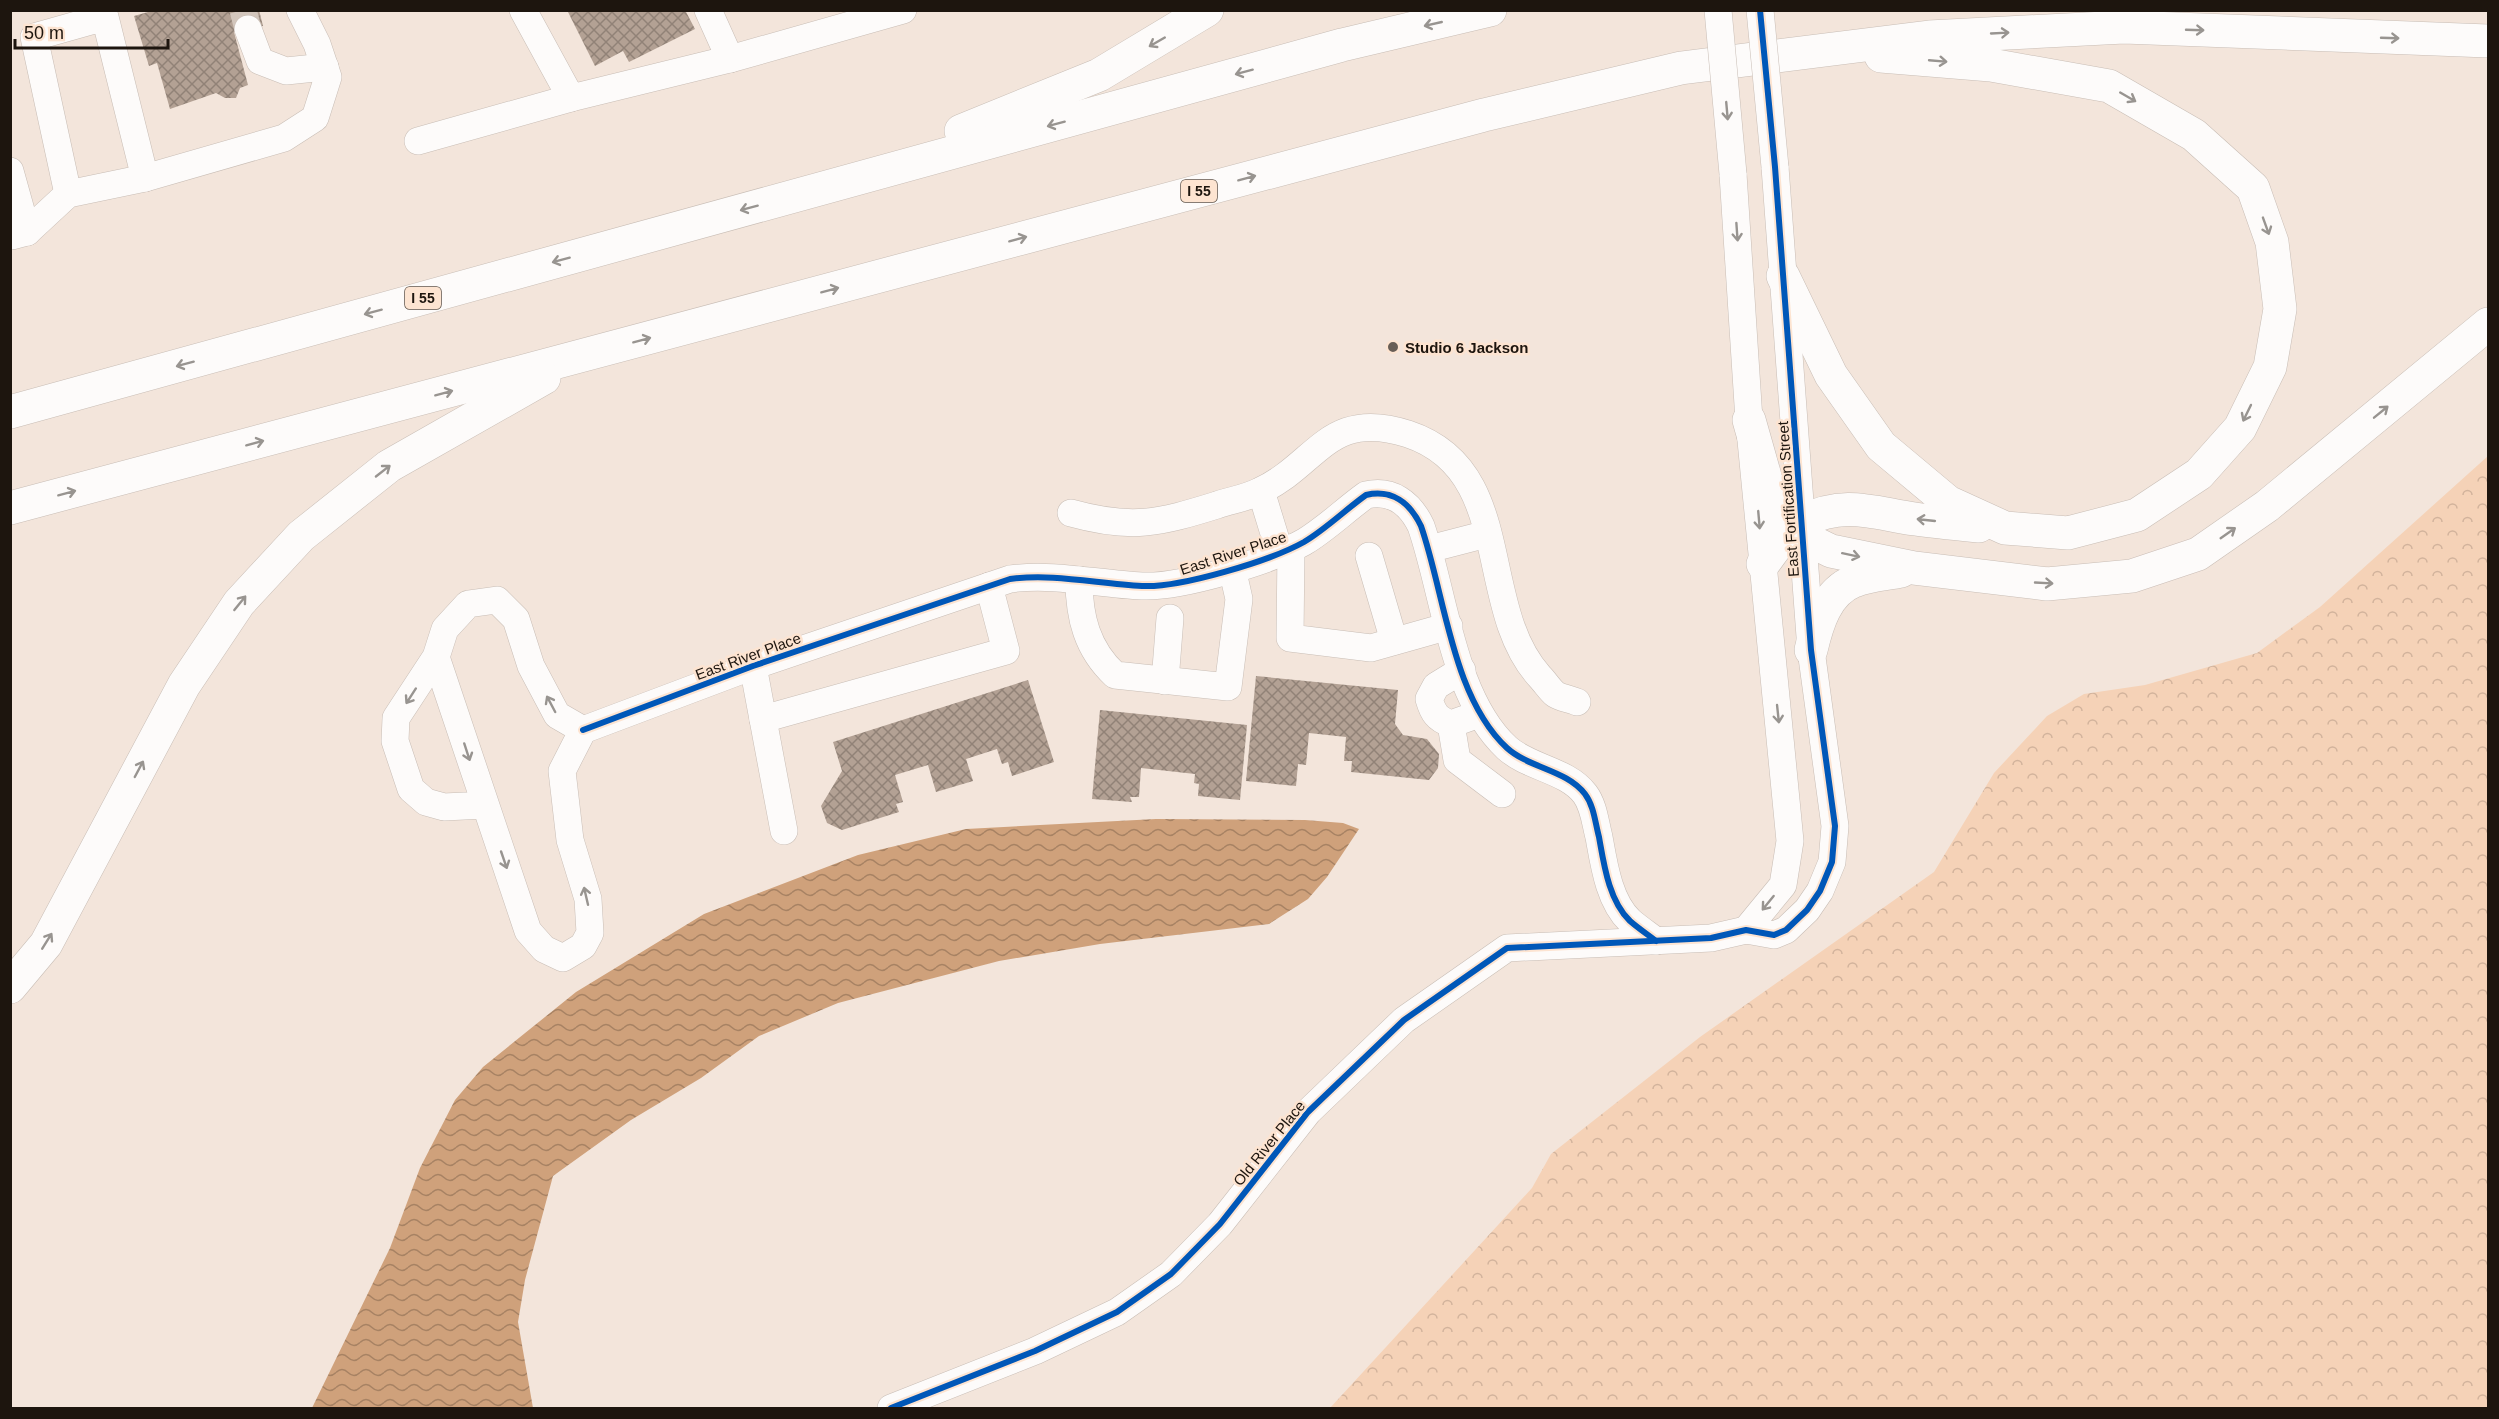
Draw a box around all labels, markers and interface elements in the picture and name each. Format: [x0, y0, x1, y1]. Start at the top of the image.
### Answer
scale bar [15, 12, 168, 50]
one-way arrow [1424, 18, 1443, 30]
text: 50 m [24, 23, 64, 43]
one-way arrow [2185, 24, 2205, 35]
one-way arrow [1990, 27, 2010, 38]
one-way arrow [2380, 32, 2400, 43]
one-way arrow [1149, 36, 1166, 48]
one-way arrow [1928, 56, 1947, 67]
one-way arrow [1235, 67, 1254, 78]
one-way arrow [2119, 91, 2136, 103]
one-way arrow [1722, 100, 1733, 120]
one-way arrow [1047, 118, 1066, 130]
one-way arrow [1238, 172, 1257, 183]
road number: I 55 [1181, 180, 1217, 202]
one-way arrow [740, 203, 759, 215]
one-way arrow [2261, 216, 2272, 235]
one-way arrow [1731, 222, 1742, 242]
one-way arrow [1009, 233, 1028, 245]
one-way arrow [552, 255, 571, 266]
one-way arrow [820, 283, 839, 295]
road number: I 55 [405, 287, 441, 309]
one-way arrow [364, 307, 383, 318]
one-way arrow [632, 333, 651, 345]
place label: Studio 6 Jackson [1405, 339, 1528, 356]
marker: Studio 6 Jackson [1386, 340, 1400, 354]
one-way arrow [176, 358, 195, 370]
one-way arrow [434, 386, 453, 398]
one-way arrow [2241, 404, 2252, 422]
one-way arrow [2373, 405, 2389, 418]
street label: East Fortification Street [1774, 420, 1802, 577]
one-way arrow [246, 437, 265, 448]
one-way arrow [375, 465, 391, 478]
one-way arrow [57, 487, 76, 498]
one-way arrow [1754, 510, 1765, 530]
one-way arrow [1916, 514, 1936, 525]
one-way arrow [2220, 527, 2236, 539]
street label: East River Place [1178, 528, 1288, 578]
one-way arrow [1841, 550, 1860, 561]
one-way arrow [2033, 577, 2053, 588]
one-way arrow [234, 595, 247, 611]
street label: East River Place [693, 629, 803, 683]
one-way arrow [404, 687, 416, 704]
one-way arrow [545, 696, 557, 713]
one-way arrow [1773, 704, 1784, 724]
one-way arrow [463, 742, 474, 761]
one-way arrow [133, 761, 145, 778]
one-way arrow [499, 850, 510, 869]
one-way arrow [579, 887, 591, 906]
one-way arrow [1762, 895, 1775, 911]
one-way arrow [41, 933, 53, 950]
street label: Old River Place [1230, 1097, 1308, 1189]

